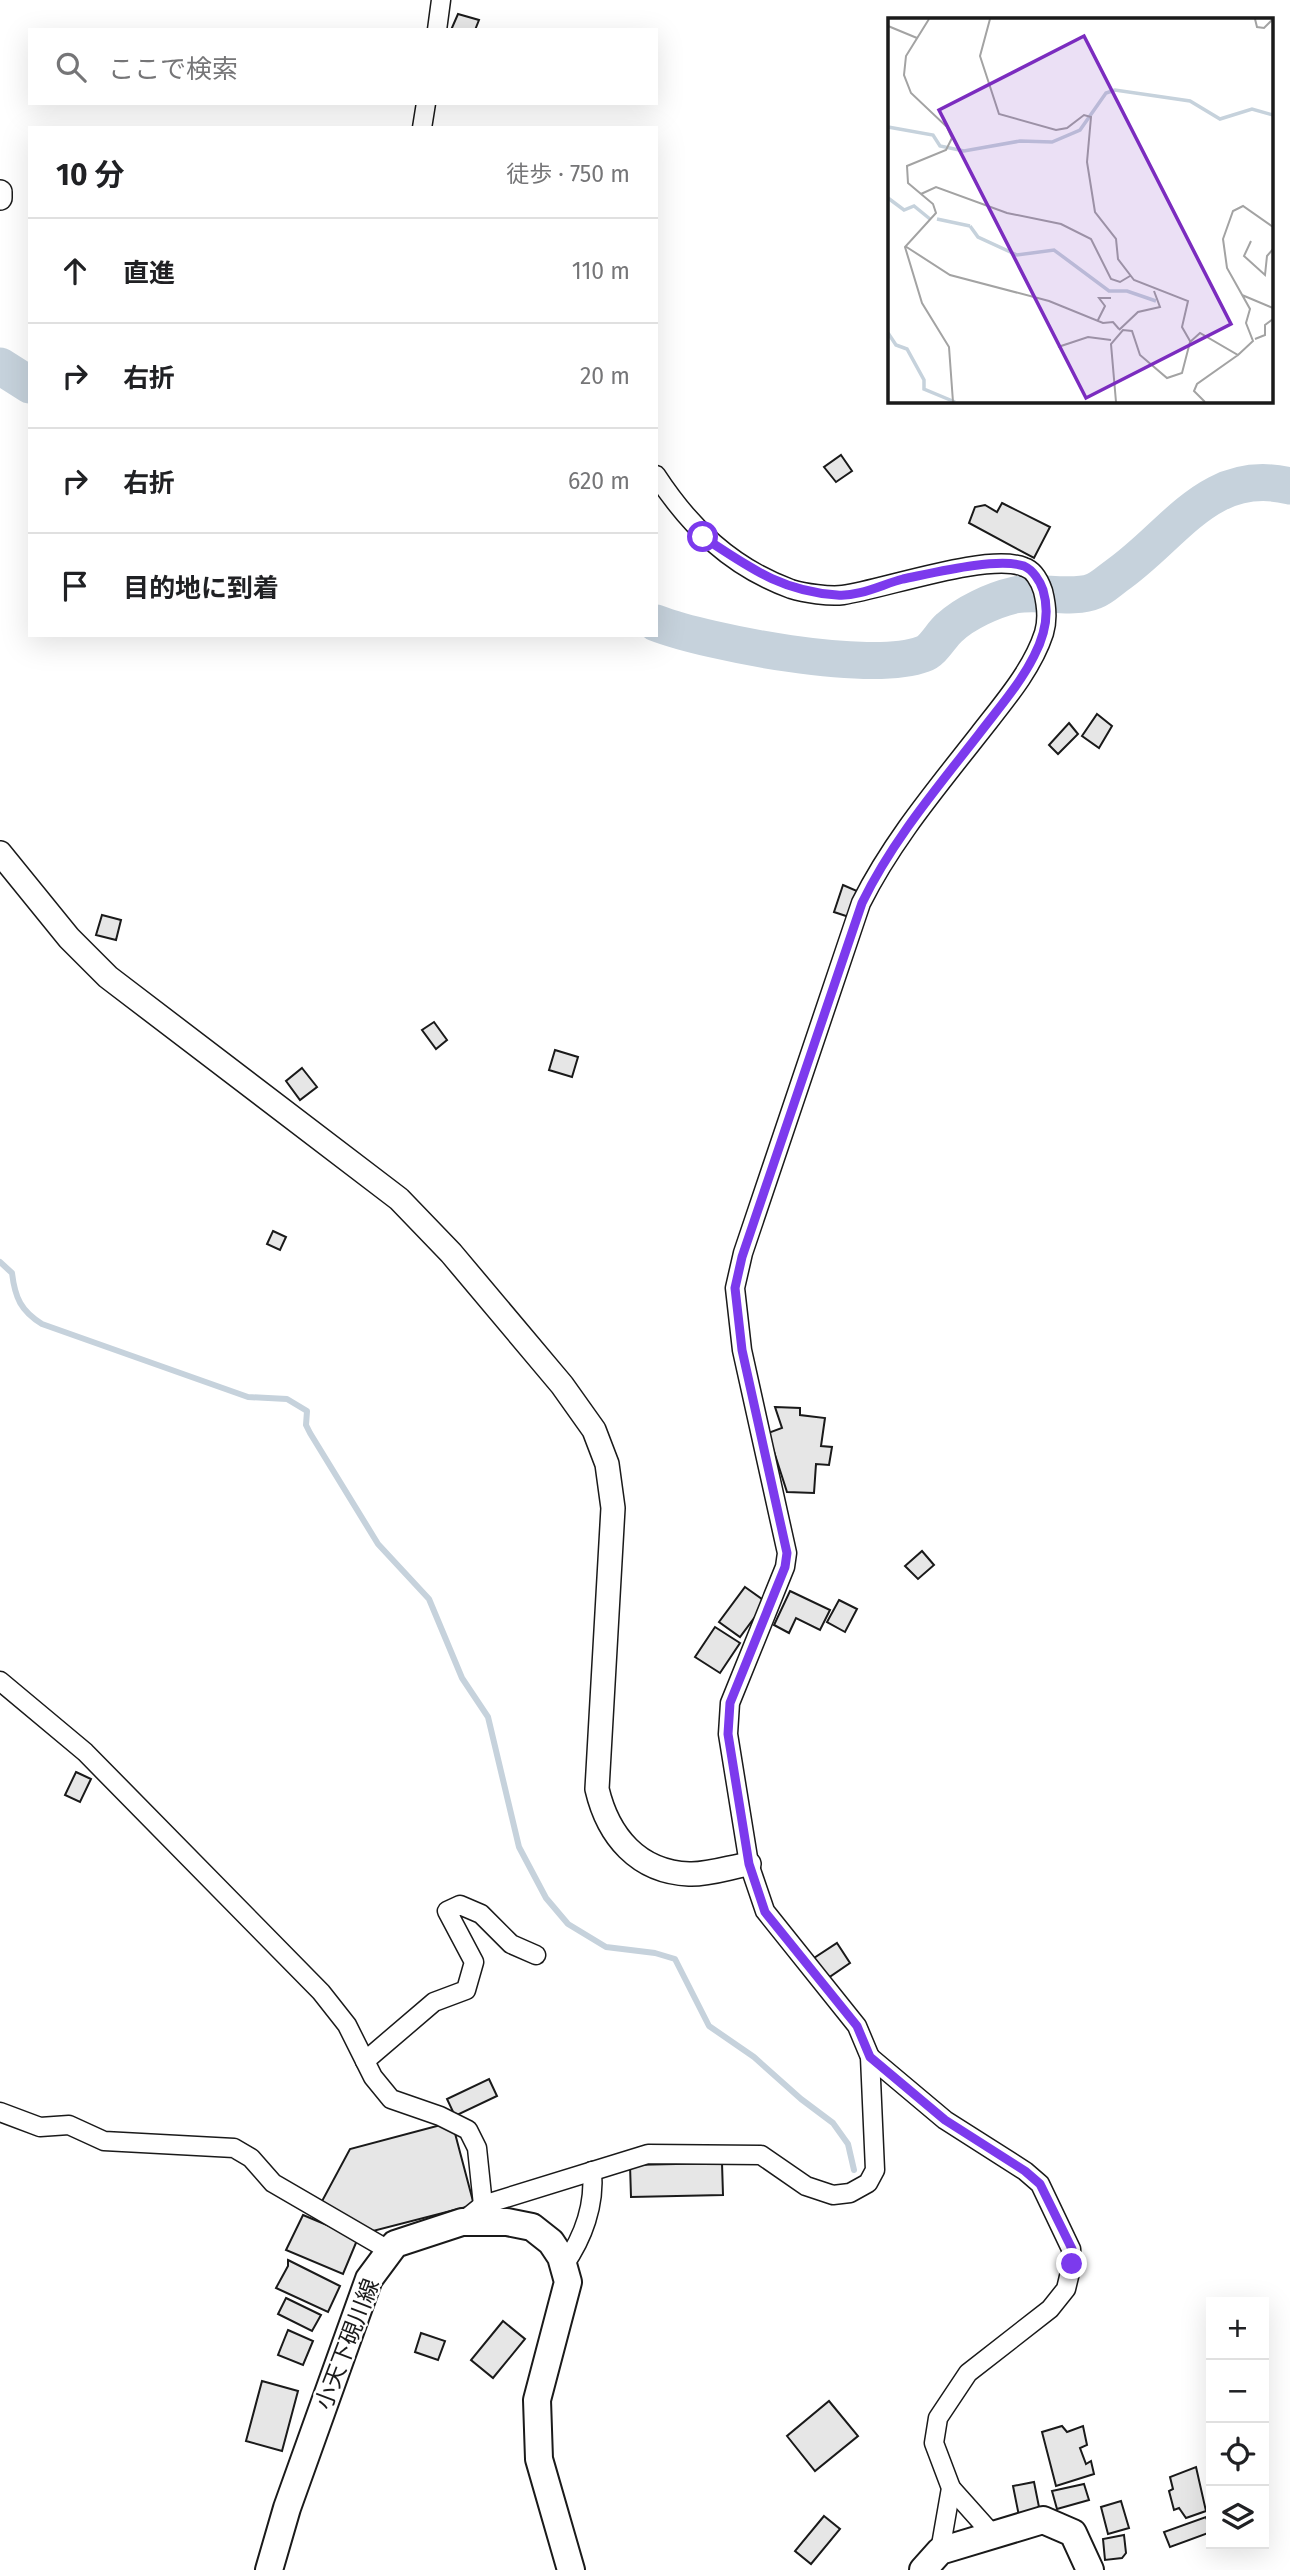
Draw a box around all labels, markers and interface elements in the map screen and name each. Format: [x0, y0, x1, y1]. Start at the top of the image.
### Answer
inset map [888, 18, 1272, 402]
search box [28, 28, 658, 105]
icon: search [52, 48, 90, 86]
text: ここで検索 [108, 54, 238, 85]
text: 10 分 [56, 157, 125, 193]
text: 徒歩 · 750 m [506, 160, 630, 188]
icon: ahead [56, 252, 94, 290]
text: 110 m [572, 257, 630, 285]
text: 直進 [123, 258, 175, 289]
icon: right [56, 357, 94, 395]
text: 20 m [580, 362, 630, 390]
text: 右折 [123, 363, 175, 394]
icon: right [56, 462, 94, 500]
text: 620 m [568, 467, 630, 495]
text: 右折 [123, 468, 175, 499]
route start [687, 521, 718, 552]
icon: arrive [56, 567, 94, 605]
text: 目的地に到着 [123, 573, 279, 604]
route end [1056, 2248, 1087, 2279]
street label: 小天下硯川線 [309, 2275, 385, 2413]
map controls [1206, 2297, 1269, 2549]
button: + [1206, 2297, 1269, 2360]
button: − [1206, 2360, 1269, 2423]
button: locate [1206, 2423, 1269, 2486]
button: layers [1206, 2486, 1269, 2549]

